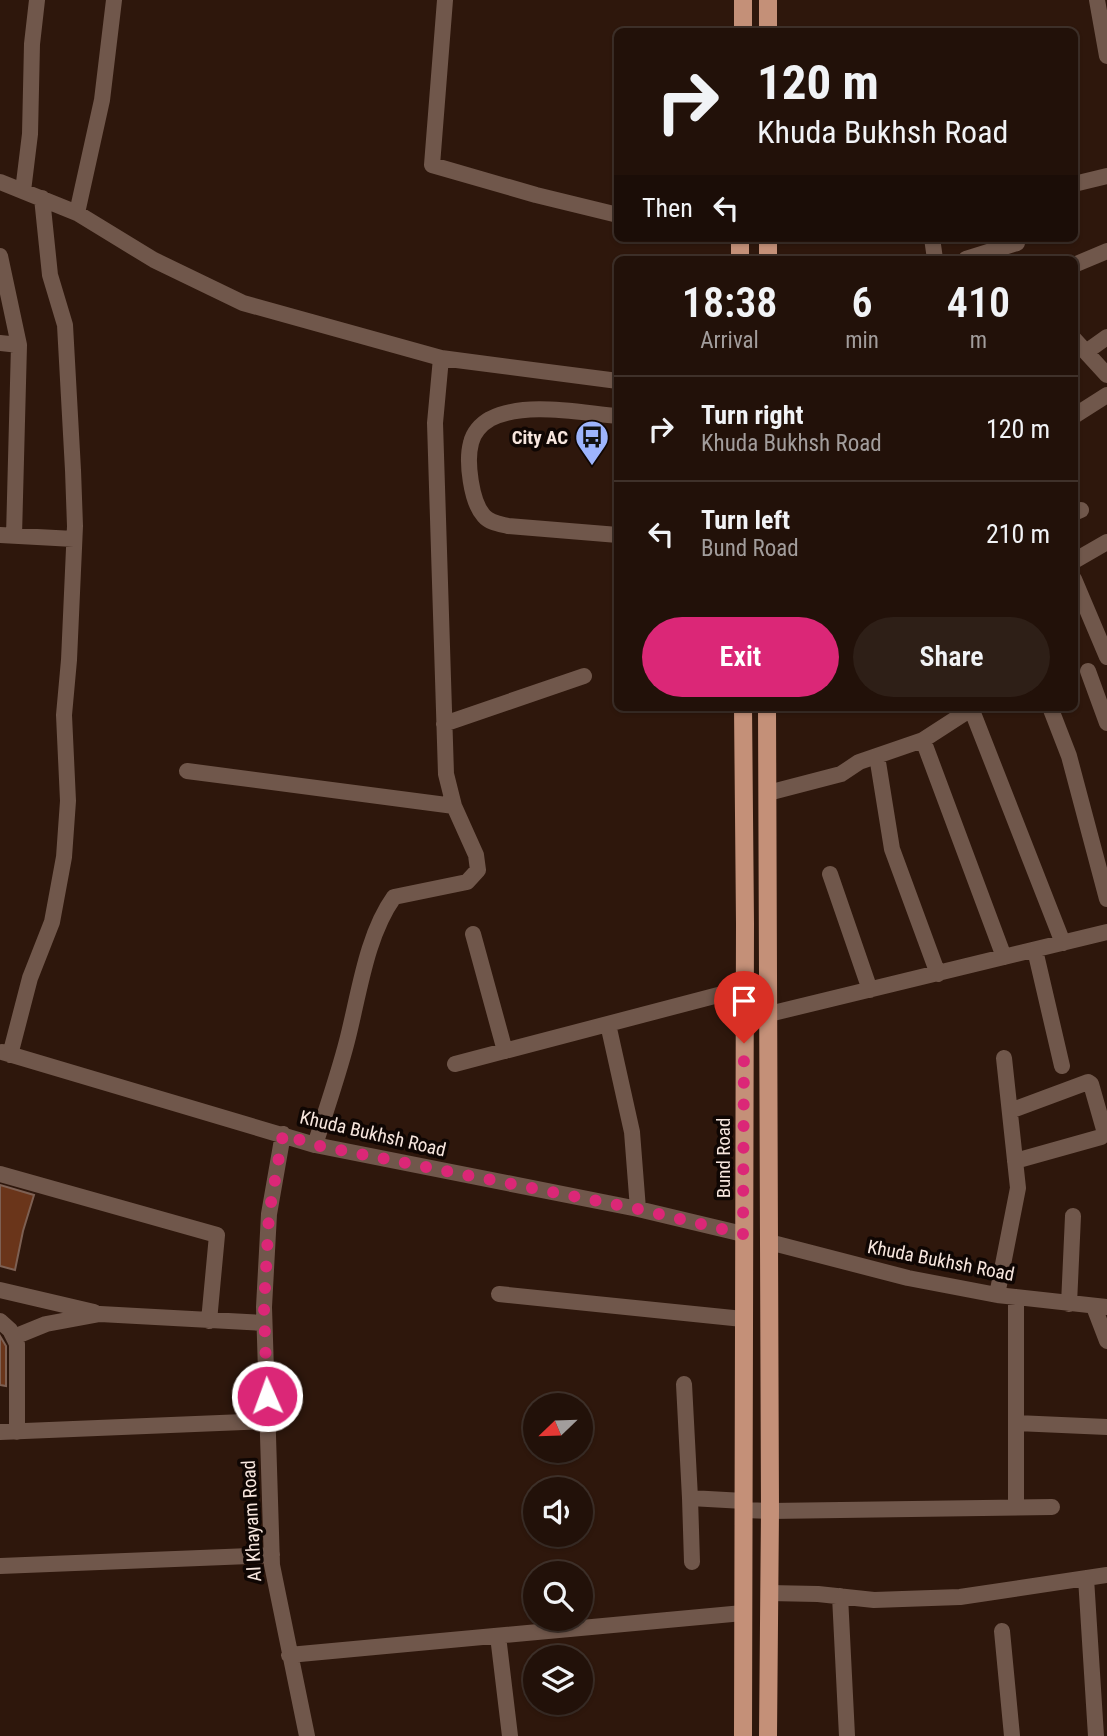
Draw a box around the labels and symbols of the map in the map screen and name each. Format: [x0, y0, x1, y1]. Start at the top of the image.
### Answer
bus stop icon: City AC [573, 418, 611, 467]
place label: City AC [512, 426, 568, 449]
pin [714, 971, 774, 1043]
street label: Khuda Bukhsh Road [298, 1105, 448, 1161]
street label: Bund Road [712, 1118, 735, 1198]
street label: Khuda Bukhsh Road [865, 1235, 1016, 1286]
position arrow [230, 1359, 304, 1433]
north arrow [523, 1393, 593, 1463]
street label: Al Khayam Road [237, 1460, 266, 1582]

